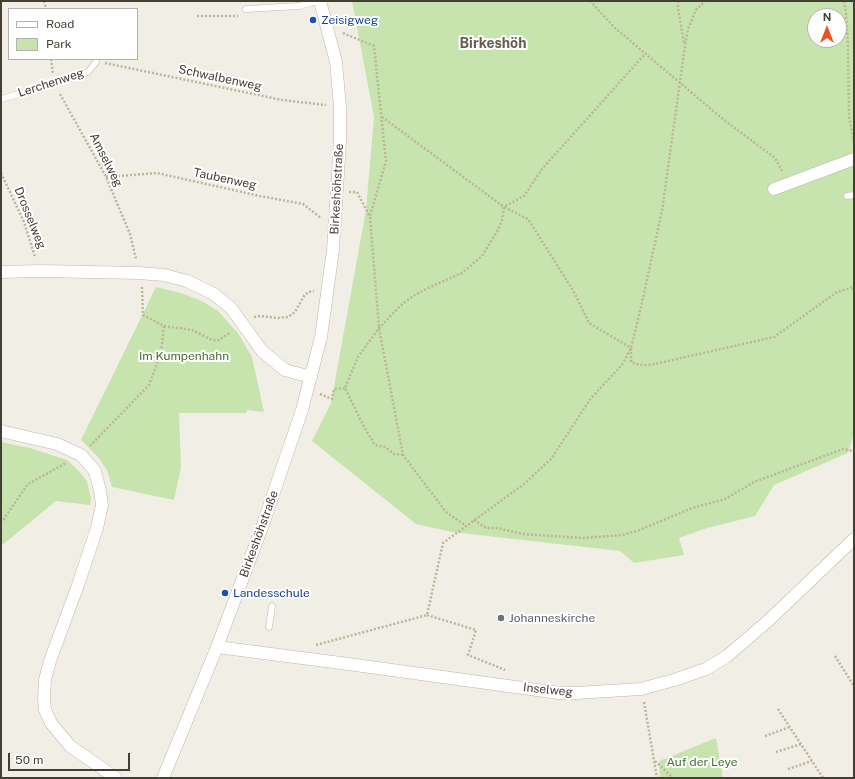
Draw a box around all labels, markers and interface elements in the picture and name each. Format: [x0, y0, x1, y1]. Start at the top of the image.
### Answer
legend [8, 8, 138, 60]
north arrow [807, 8, 847, 48]
text: N [823, 11, 831, 23]
place label: Zeisigweg [321, 13, 378, 27]
marker: Zeisigweg [308, 15, 318, 25]
text: Road [46, 17, 74, 31]
district label: Birkeshöh [460, 36, 526, 52]
text: Park [46, 37, 72, 51]
street label: Schwalbenweg [177, 62, 263, 94]
street label: Lerchenweg [16, 66, 86, 100]
street label: Amselweg [86, 131, 126, 189]
street label: Birkeshöhstraße [327, 143, 347, 235]
street label: Taubenweg [192, 165, 258, 193]
street label: Drosselweg [11, 185, 49, 251]
park label: Im Kumpenhahn [139, 349, 229, 363]
street label: Birkeshöhstraße [237, 489, 281, 579]
place label: Landesschule [233, 586, 310, 600]
marker: Landesschule [220, 588, 230, 598]
place label: Johanneskirche [509, 611, 595, 625]
marker: Johanneskirche [496, 613, 506, 623]
street label: Inselweg [522, 680, 574, 700]
scale bar [10, 745, 132, 771]
text: 50 m [15, 753, 43, 767]
park label: Auf der Leye [666, 755, 738, 769]

